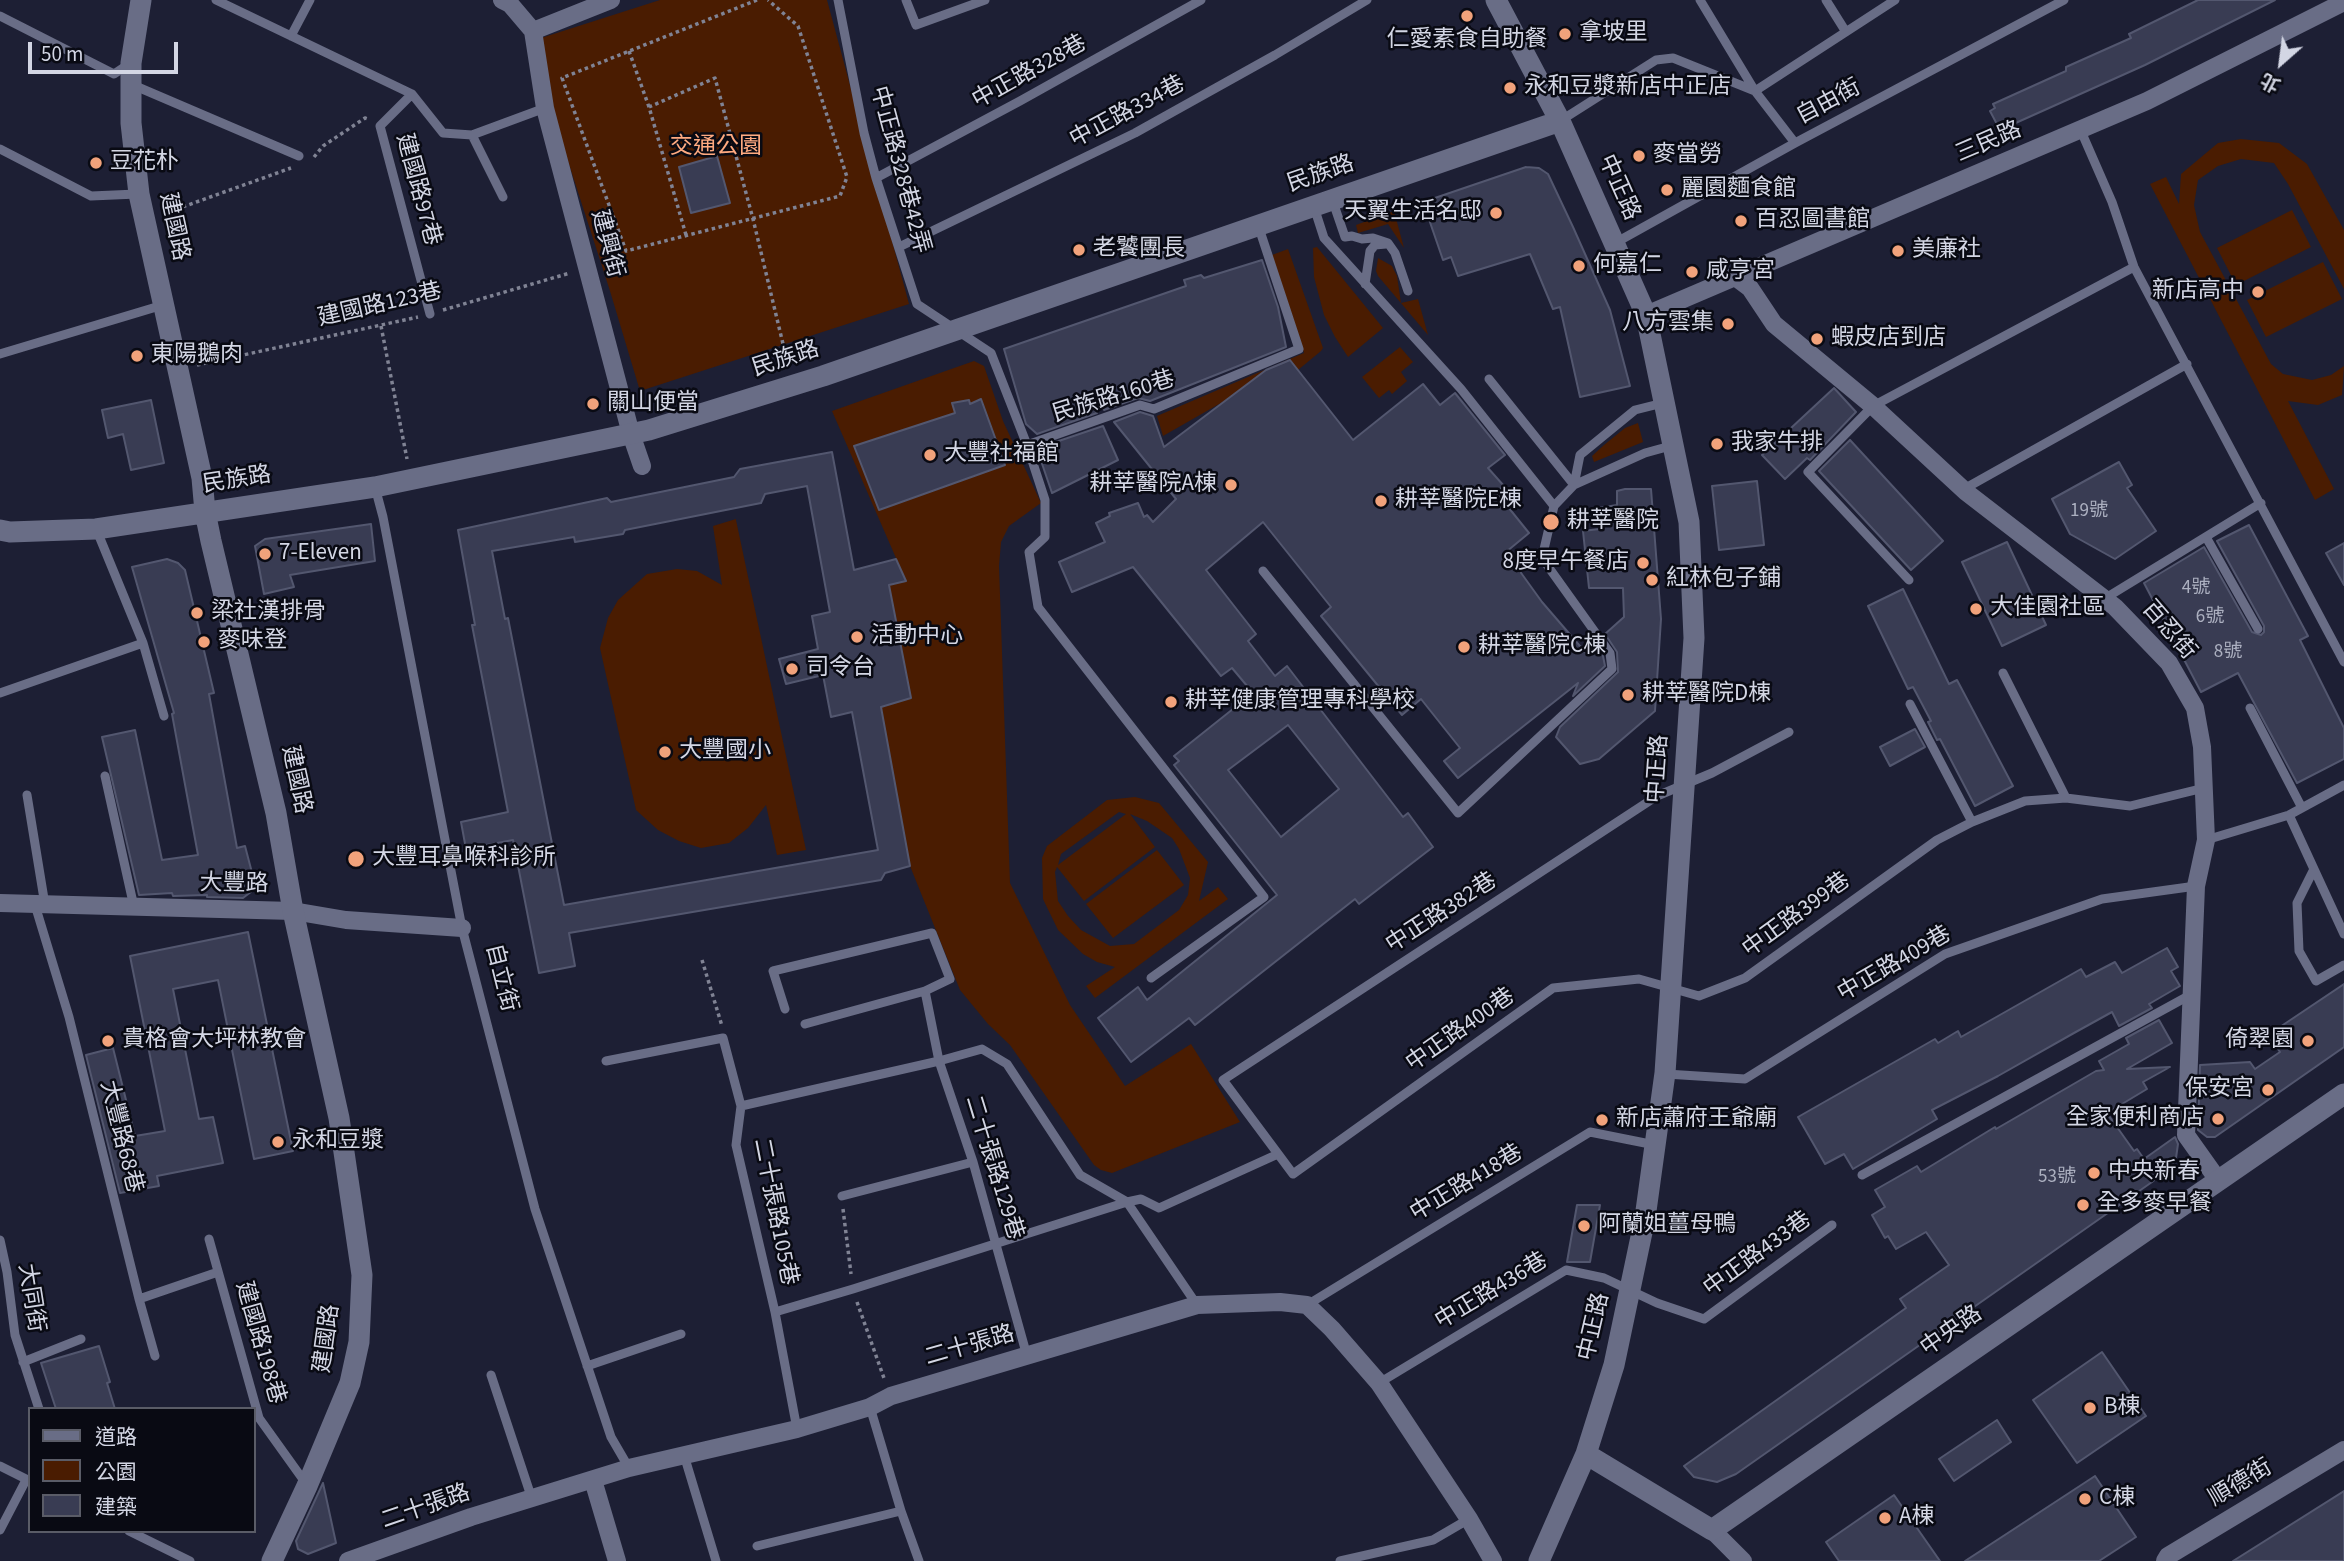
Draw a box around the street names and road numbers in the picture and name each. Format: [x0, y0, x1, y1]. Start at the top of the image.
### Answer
street label: 中正路328巷 [968, 30, 1092, 116]
street label: 中正路334巷 [1066, 71, 1190, 155]
street label: 自由街 [1792, 75, 1866, 131]
street label: 中正路328巷42弄 [863, 83, 935, 257]
street label: 三民路 [1952, 117, 2026, 169]
street label: 建國路97巷 [389, 131, 445, 249]
street label: 民族路 [1284, 151, 1358, 199]
street label: 中正路 [1591, 151, 1645, 225]
street label: 建國路 [152, 190, 194, 264]
street label: 建興街 [584, 207, 628, 281]
street label: 建國路123巷 [315, 278, 445, 334]
street label: 民族路 [749, 336, 823, 384]
street label: 民族路160巷 [1050, 366, 1178, 430]
street label: 民族路 [201, 462, 273, 500]
street label: 百忍街 [2135, 596, 2201, 666]
street label: 中正路 [1643, 734, 1675, 804]
street label: 建國路 [274, 743, 316, 817]
street label: 中正路382巷 [1382, 868, 1502, 960]
street label: 中正路399巷 [1738, 868, 1856, 964]
street label: 大豐路 [199, 871, 269, 899]
street label: 中正路409巷 [1833, 921, 1957, 1009]
street label: 自立街 [478, 941, 522, 1015]
street label: 中正路400巷 [1401, 983, 1521, 1079]
street label: 大豐路68巷 [93, 1078, 147, 1196]
street label: 二十張路129巷 [958, 1093, 1028, 1243]
street label: 二十張路105巷 [746, 1136, 802, 1288]
street label: 中正路418巷 [1406, 1140, 1528, 1228]
street label: 中正路433巷 [1699, 1207, 1817, 1303]
street label: 中正路436巷 [1431, 1248, 1553, 1336]
street label: 大同街 [11, 1262, 49, 1334]
street label: 建國路198巷 [228, 1278, 290, 1408]
street label: 中正路 [1574, 1290, 1616, 1364]
street label: 中央路 [1916, 1301, 1988, 1363]
street label: 建國路 [310, 1303, 346, 1375]
street label: 二十張路 [922, 1321, 1018, 1373]
street label: 順德街 [2204, 1454, 2278, 1514]
street label: 二十張路 [378, 1480, 474, 1536]

